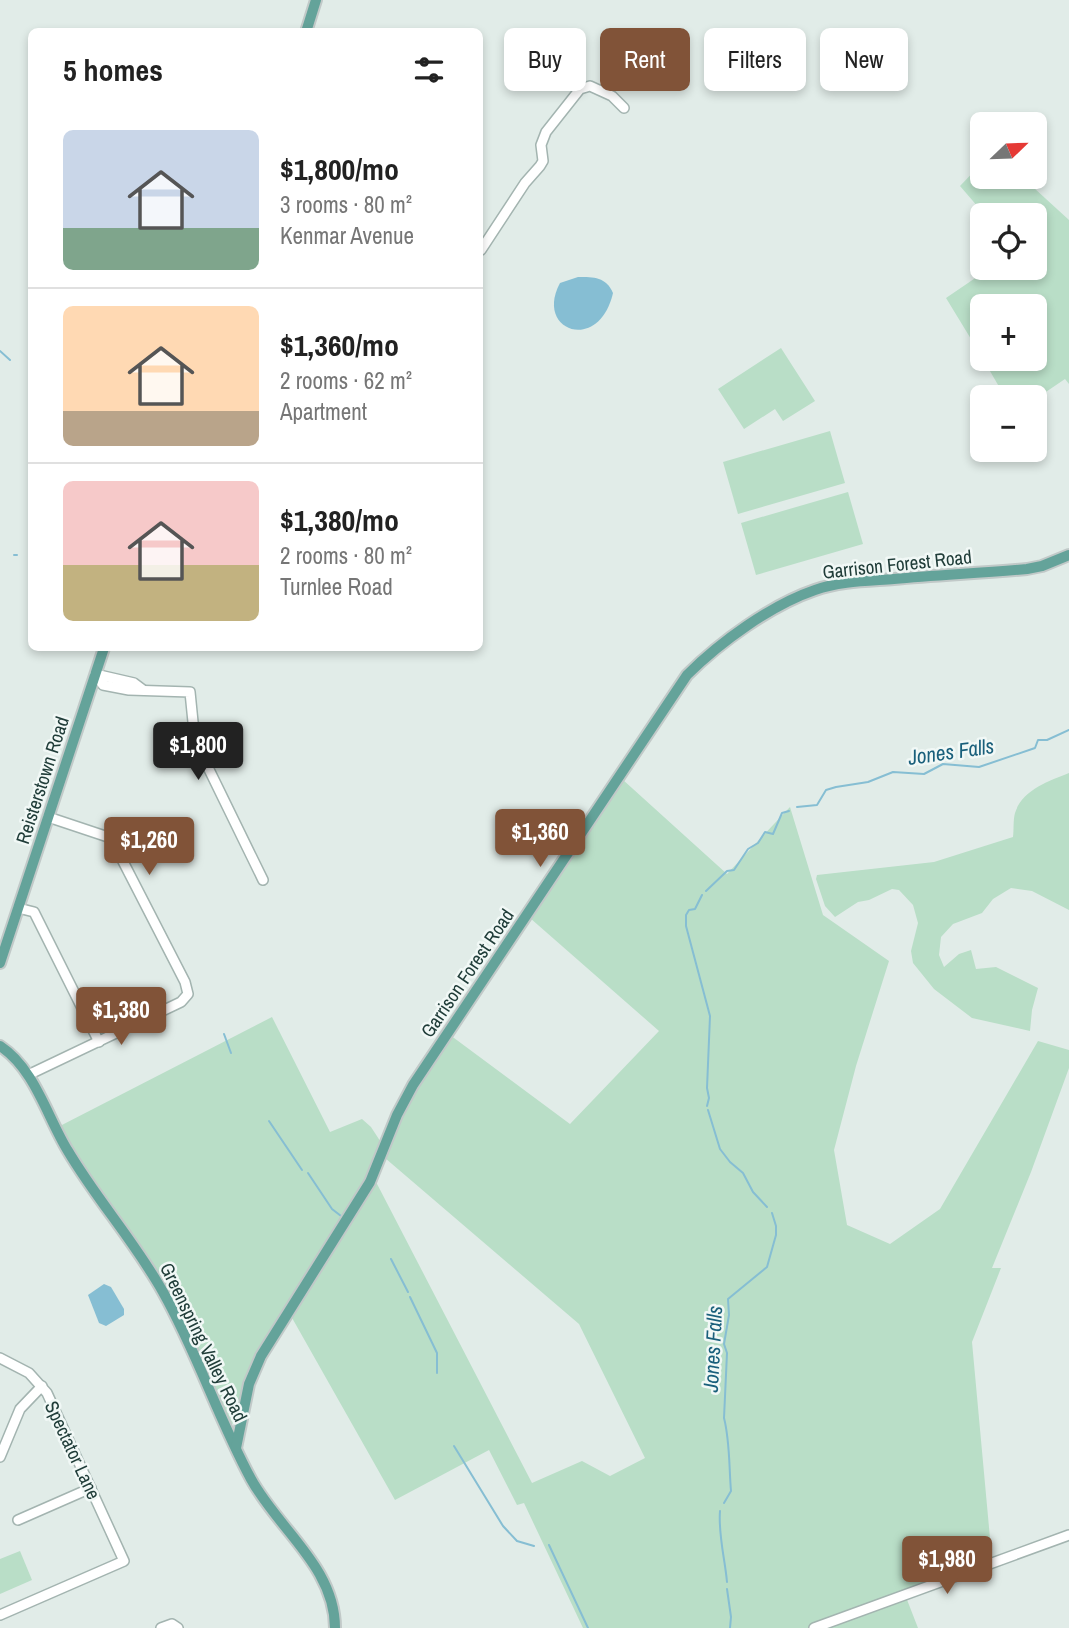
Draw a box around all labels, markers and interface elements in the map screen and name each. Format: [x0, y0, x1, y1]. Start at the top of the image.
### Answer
chip: Buy [504, 28, 586, 91]
chip: Rent [600, 28, 690, 91]
chip: Filters [704, 28, 806, 91]
chip: New [820, 28, 908, 91]
text: 5 homes [63, 50, 163, 90]
icon: filters [410, 51, 448, 89]
north arrow [970, 112, 1046, 189]
map controls [970, 112, 1047, 462]
text: $1,800/mo [280, 149, 399, 189]
icon: home [119, 158, 203, 242]
text: 3 rooms · 80 m² [280, 189, 412, 220]
button: locate [970, 203, 1047, 280]
text: Kenmar Avenue [280, 220, 414, 251]
button: + [970, 294, 1047, 371]
text: $1,360/mo [280, 325, 399, 365]
icon: home [119, 334, 203, 418]
text: 2 rooms · 62 m² [280, 365, 412, 396]
button: − [970, 385, 1047, 462]
text: Apartment [280, 396, 367, 427]
text: $1,380/mo [280, 500, 399, 540]
icon: home [119, 509, 203, 593]
text: 2 rooms · 80 m² [280, 540, 412, 571]
street label: Garrison Forest Road [821, 543, 973, 585]
text: Turnlee Road [280, 571, 393, 602]
street label: Reisterstown Road [9, 713, 75, 847]
pin: $1,800 [141, 722, 255, 782]
text: $1,800 [169, 729, 227, 760]
water label: Jones Falls [905, 731, 996, 772]
pin: $1,360 [483, 810, 597, 869]
text: $1,360 [511, 816, 569, 847]
pin: $1,260 [92, 818, 206, 877]
text: $1,260 [120, 824, 178, 855]
street label: Garrison Forest Road [414, 904, 520, 1042]
pin: $1,380 [64, 988, 178, 1047]
text: $1,380 [92, 994, 150, 1025]
street label: Greenspring Valley Road [154, 1258, 254, 1426]
water label: Jones Falls [696, 1305, 729, 1394]
street label: Spectator Lane [39, 1397, 107, 1503]
pin: $1,980 [890, 1536, 1004, 1596]
text: $1,980 [918, 1543, 976, 1574]

